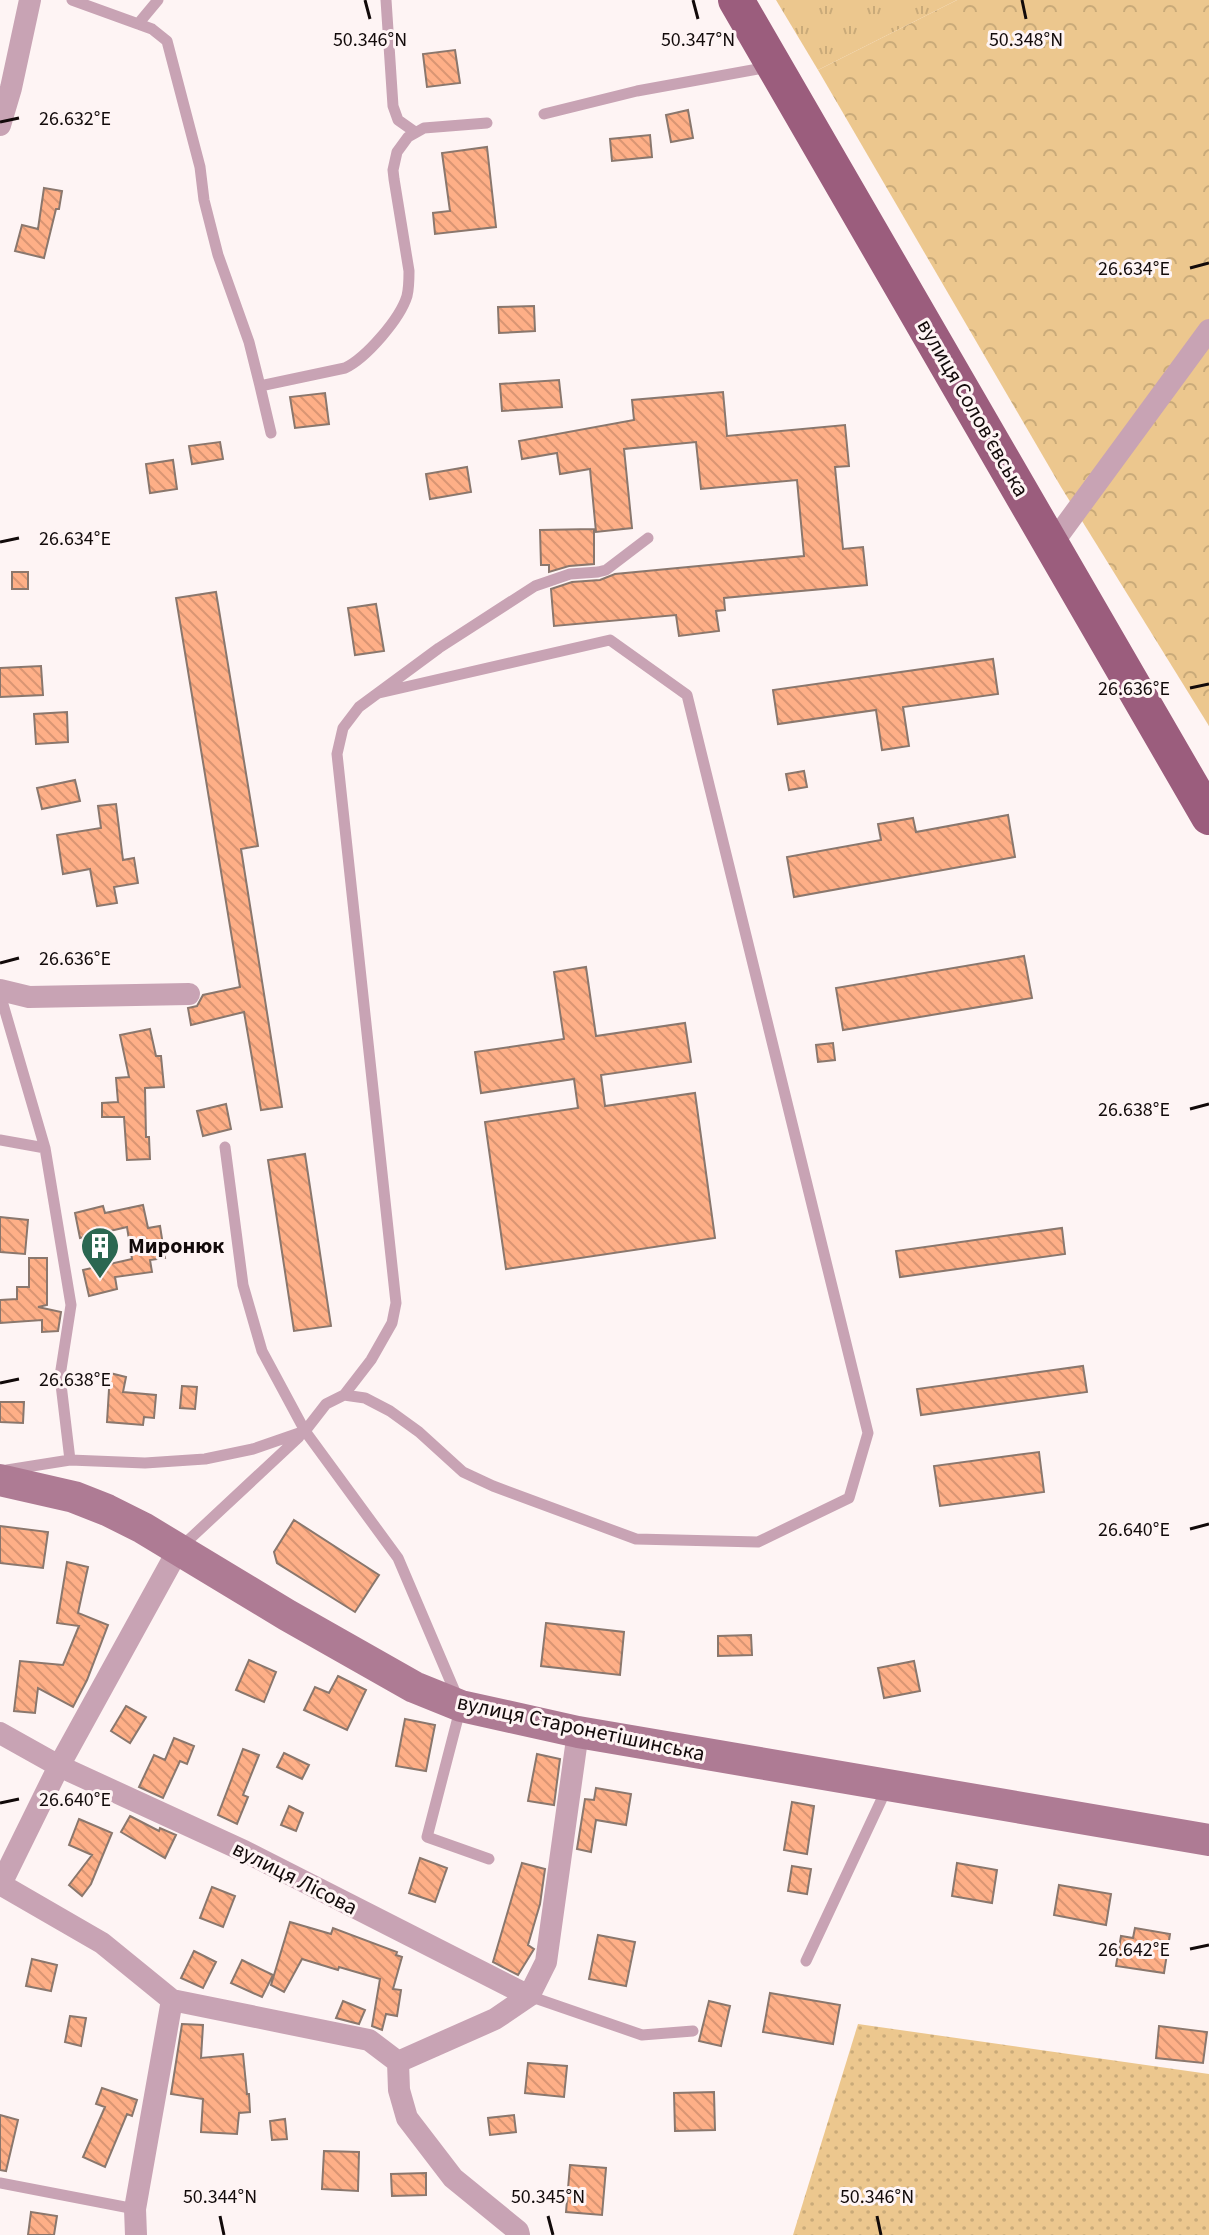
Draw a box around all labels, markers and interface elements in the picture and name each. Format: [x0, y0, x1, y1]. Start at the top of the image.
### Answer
text: 50.346°N [333, 26, 407, 54]
text: 50.347°N [661, 26, 735, 54]
text: 50.348°N [989, 26, 1063, 54]
text: 26.632°E [39, 105, 111, 133]
text: 26.634°E [1098, 255, 1170, 283]
street label: вулиця Соловʼєвська [909, 313, 1037, 503]
text: 26.634°E [39, 525, 111, 553]
text: 26.636°E [1098, 675, 1170, 703]
text: 26.636°E [39, 945, 111, 973]
text: 26.638°E [1098, 1096, 1170, 1124]
building icon: Миронюк [79, 1225, 121, 1280]
place label: Миронюк [128, 1230, 224, 1262]
text: 26.638°E [39, 1366, 111, 1394]
text: 26.640°E [1098, 1516, 1170, 1544]
street label: вулиця Старонетішинська [454, 1686, 708, 1770]
text: 26.640°E [39, 1786, 111, 1814]
street label: вулиця Лісова [227, 1833, 363, 1923]
text: 26.642°E [1098, 1936, 1170, 1964]
text: 50.344°N [183, 2183, 257, 2211]
text: 50.345°N [511, 2183, 585, 2211]
text: 50.346°N [840, 2183, 914, 2211]

